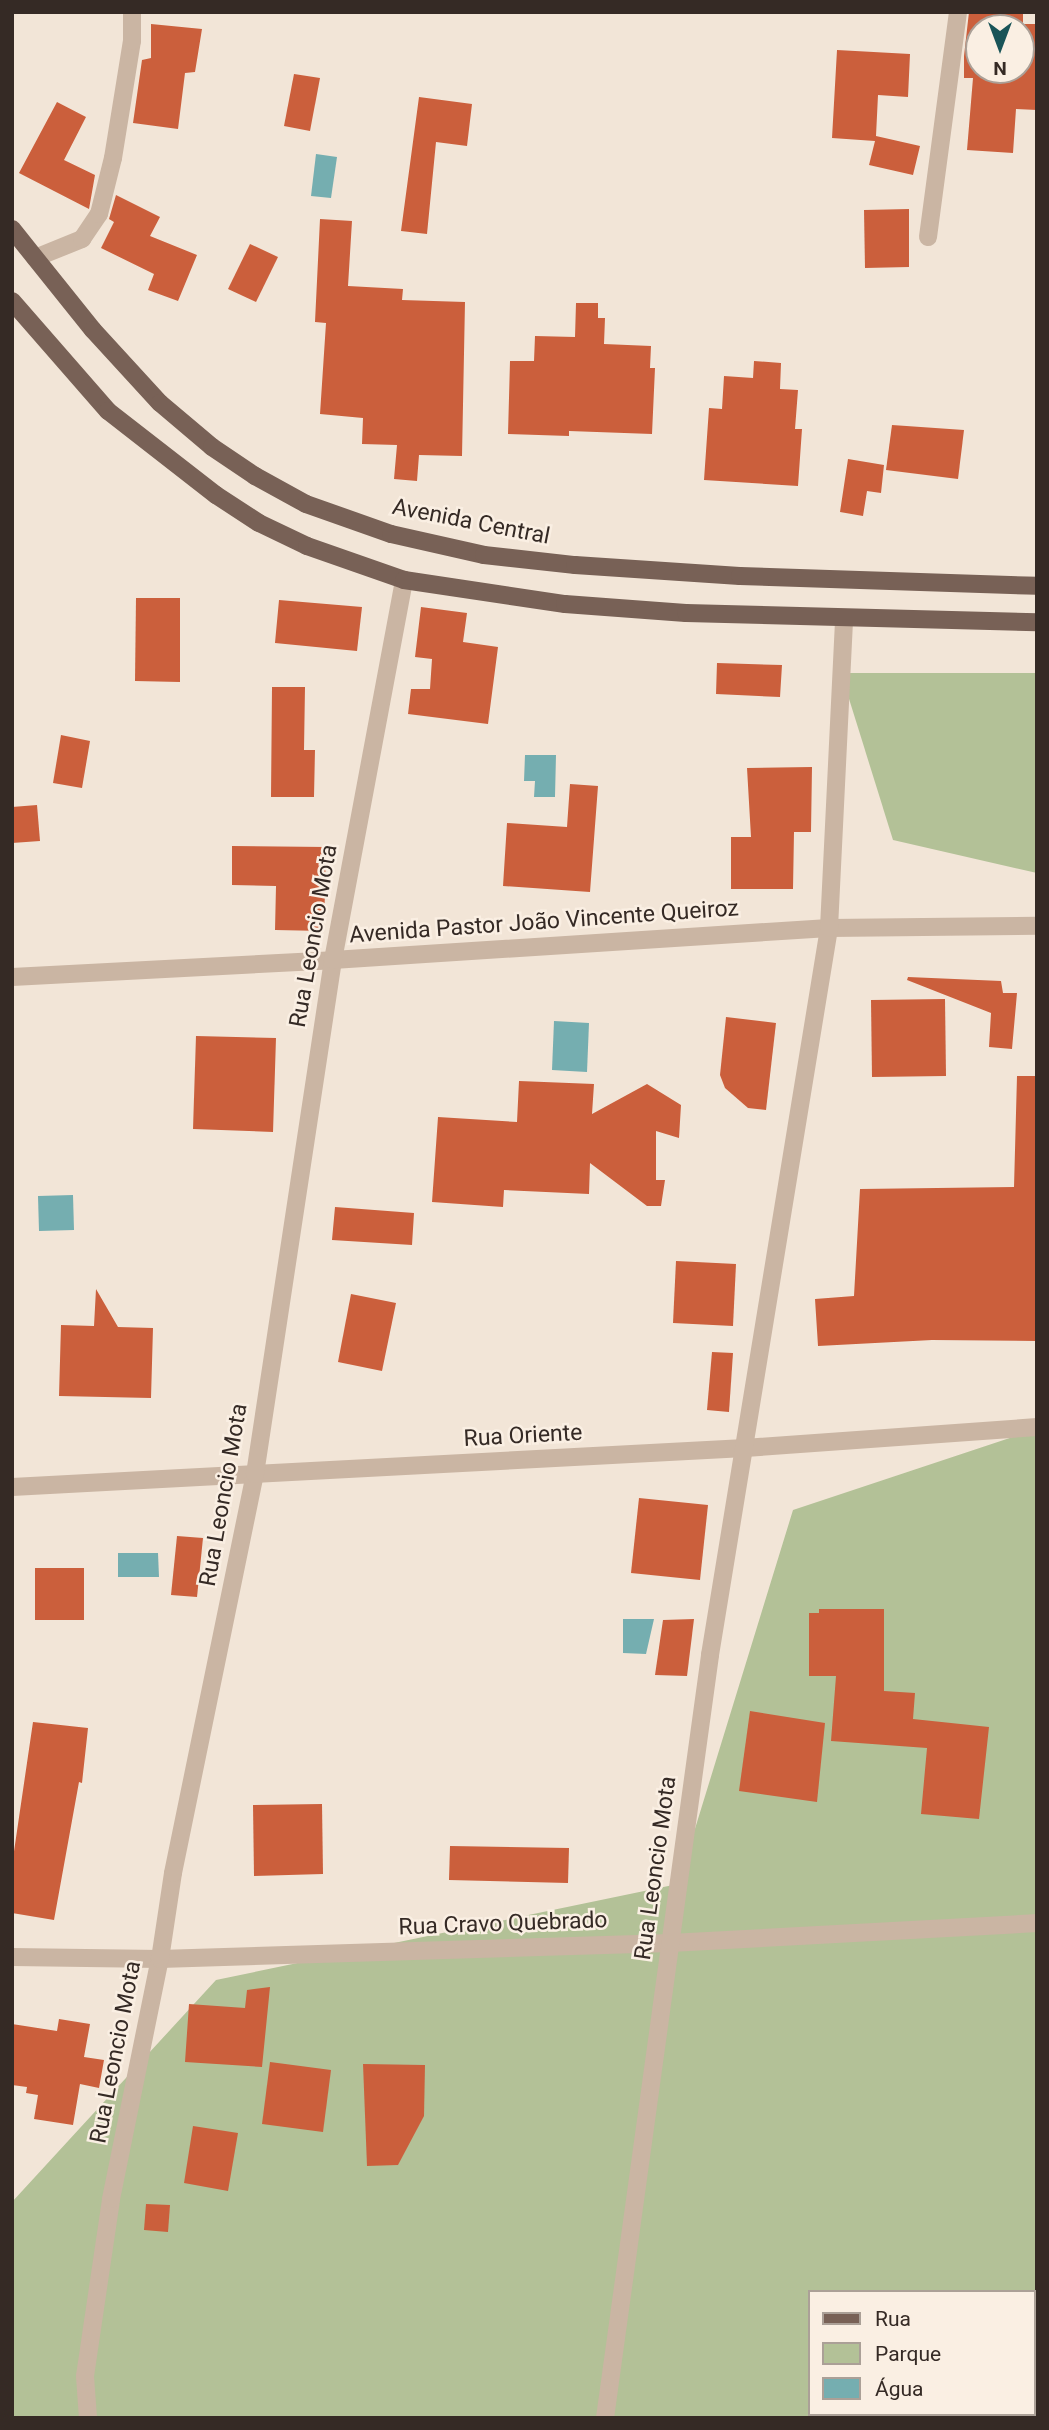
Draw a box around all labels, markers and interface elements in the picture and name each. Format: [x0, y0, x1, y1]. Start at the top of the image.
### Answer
north arrow [965, 14, 1035, 84]
text: N [993, 57, 1007, 80]
street label: Avenida Central [390, 493, 552, 551]
street label: Rua Leoncio Mota [284, 842, 344, 1030]
street label: Avenida Pastor João Vincente Queiroz [348, 895, 740, 949]
street label: Rua Leoncio Mota [194, 1401, 254, 1589]
street label: Rua Oriente [463, 1419, 583, 1453]
street label: Rua Leoncio Mota [629, 1774, 683, 1962]
street label: Rua Cravo Quebrado [398, 1907, 608, 1941]
street label: Rua Leoncio Mota [85, 1958, 147, 2146]
legend [808, 2290, 1035, 2416]
text: Rua [875, 2307, 911, 2331]
text: Parque [875, 2342, 941, 2366]
text: Água [875, 2377, 924, 2401]

